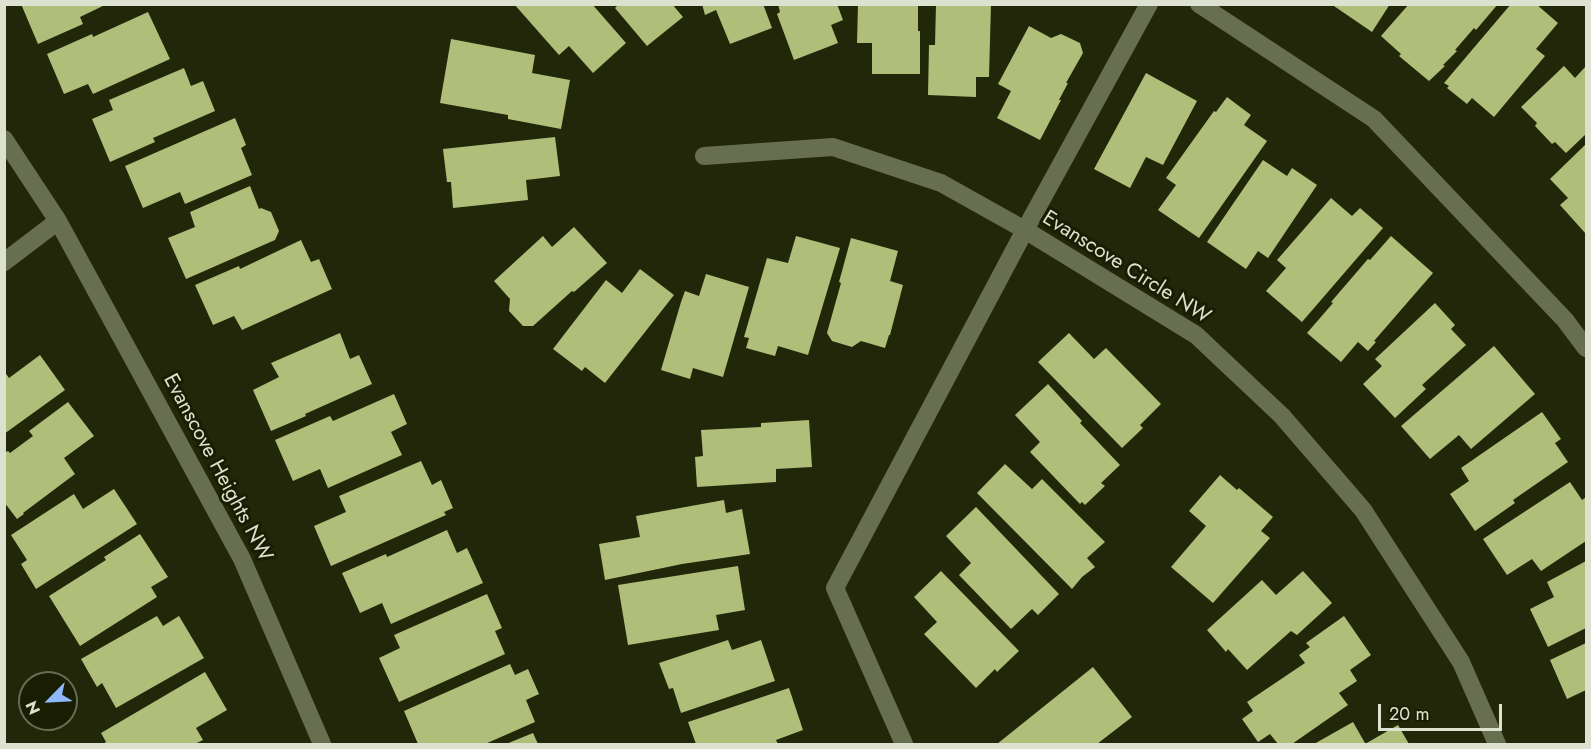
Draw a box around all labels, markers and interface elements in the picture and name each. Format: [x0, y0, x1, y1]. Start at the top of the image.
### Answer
street label: Evanscove Circle NW [1037, 206, 1215, 330]
street label: Evanscove Heights NW [157, 370, 277, 566]
north arrow [18, 671, 78, 731]
scale bar [1381, 692, 1506, 730]
text: N [20, 697, 46, 718]
text: 20 m [1389, 701, 1429, 727]

